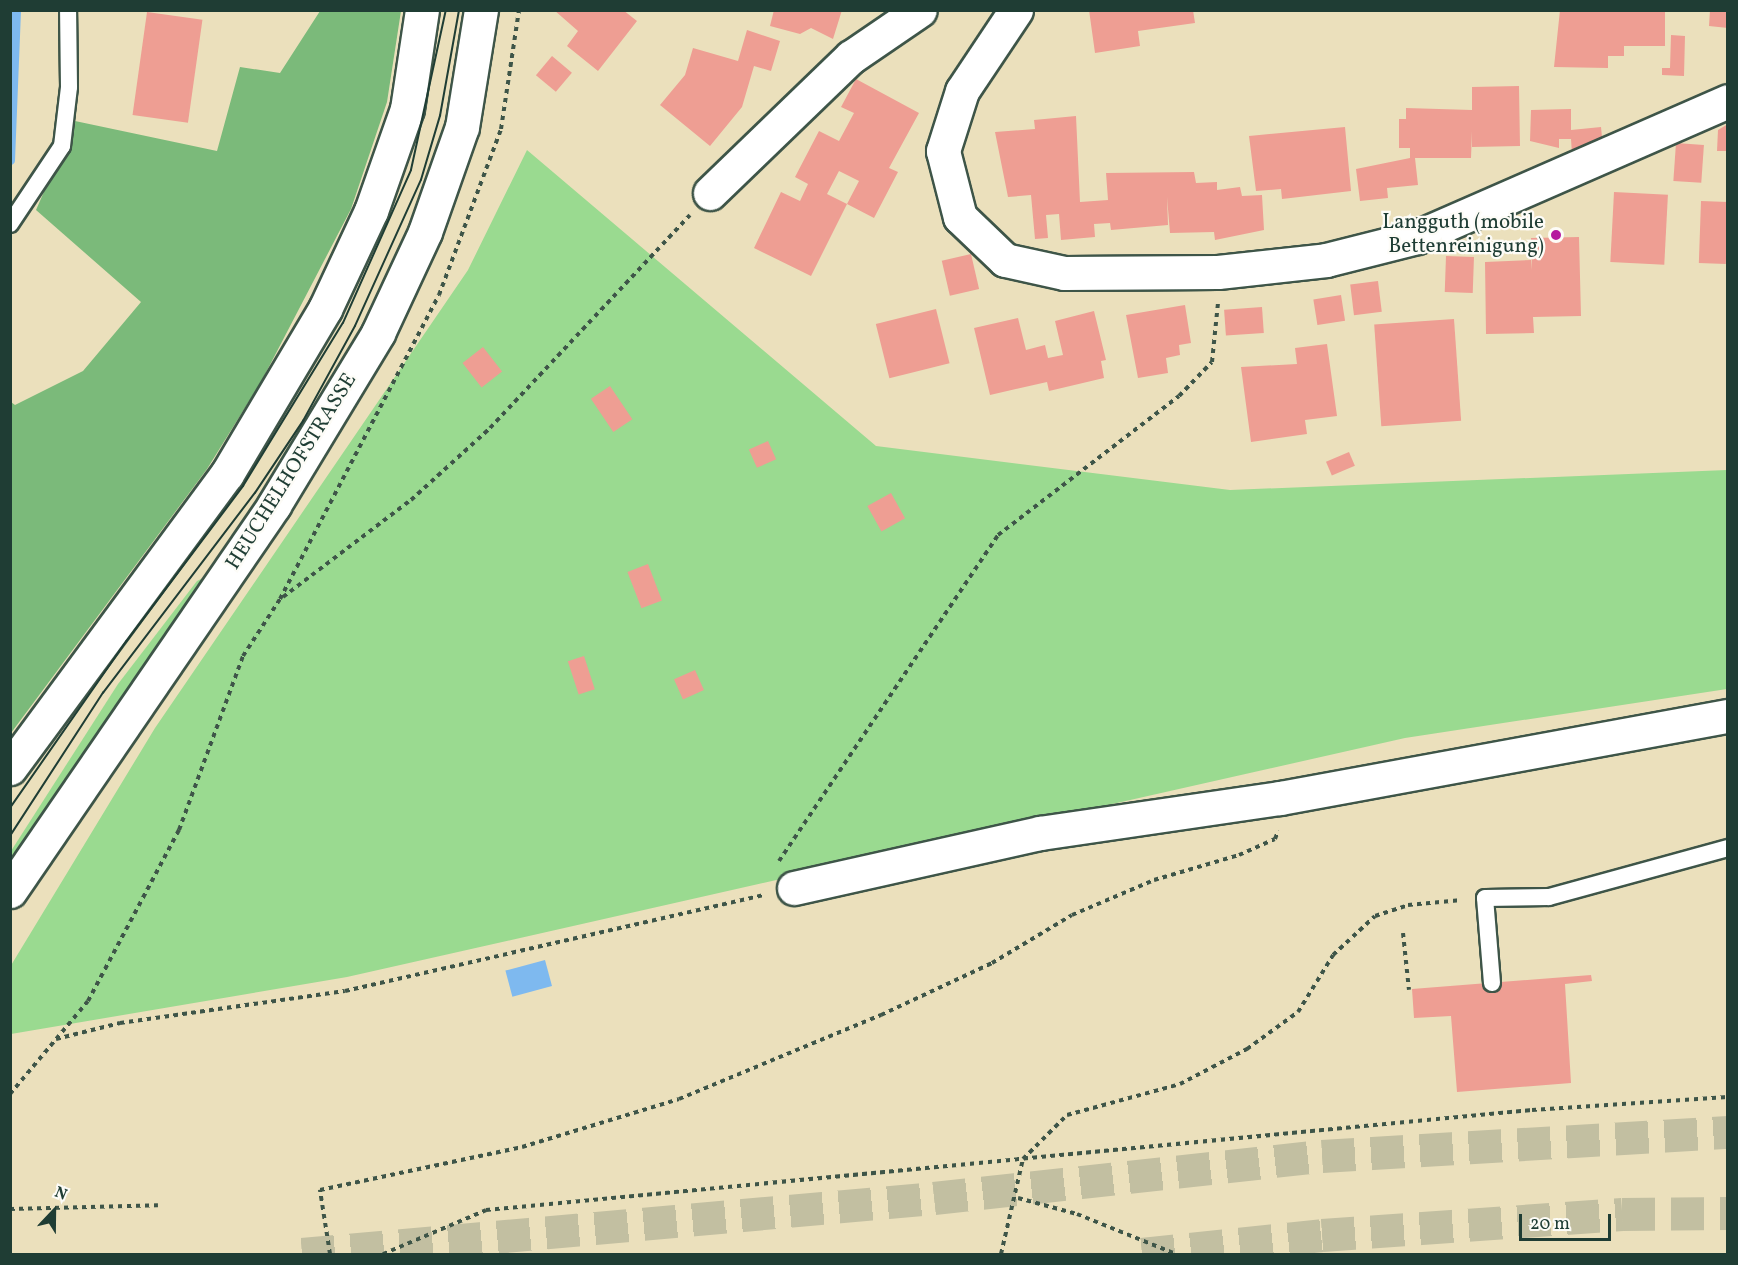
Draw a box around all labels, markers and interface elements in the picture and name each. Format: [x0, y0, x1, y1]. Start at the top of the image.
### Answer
place label: Langguth (mobile Bettenreinigung) [1382, 210, 1544, 260]
marker: Langguth (mobile Bettenreinigung) [1549, 228, 1563, 242]
street label: HEUCHELHOFSTRASSE [221, 369, 363, 575]
north arrow [24, 1181, 84, 1241]
text: N [51, 1182, 70, 1207]
scale bar [1522, 1202, 1614, 1240]
text: 20 m [1530, 1212, 1570, 1237]

